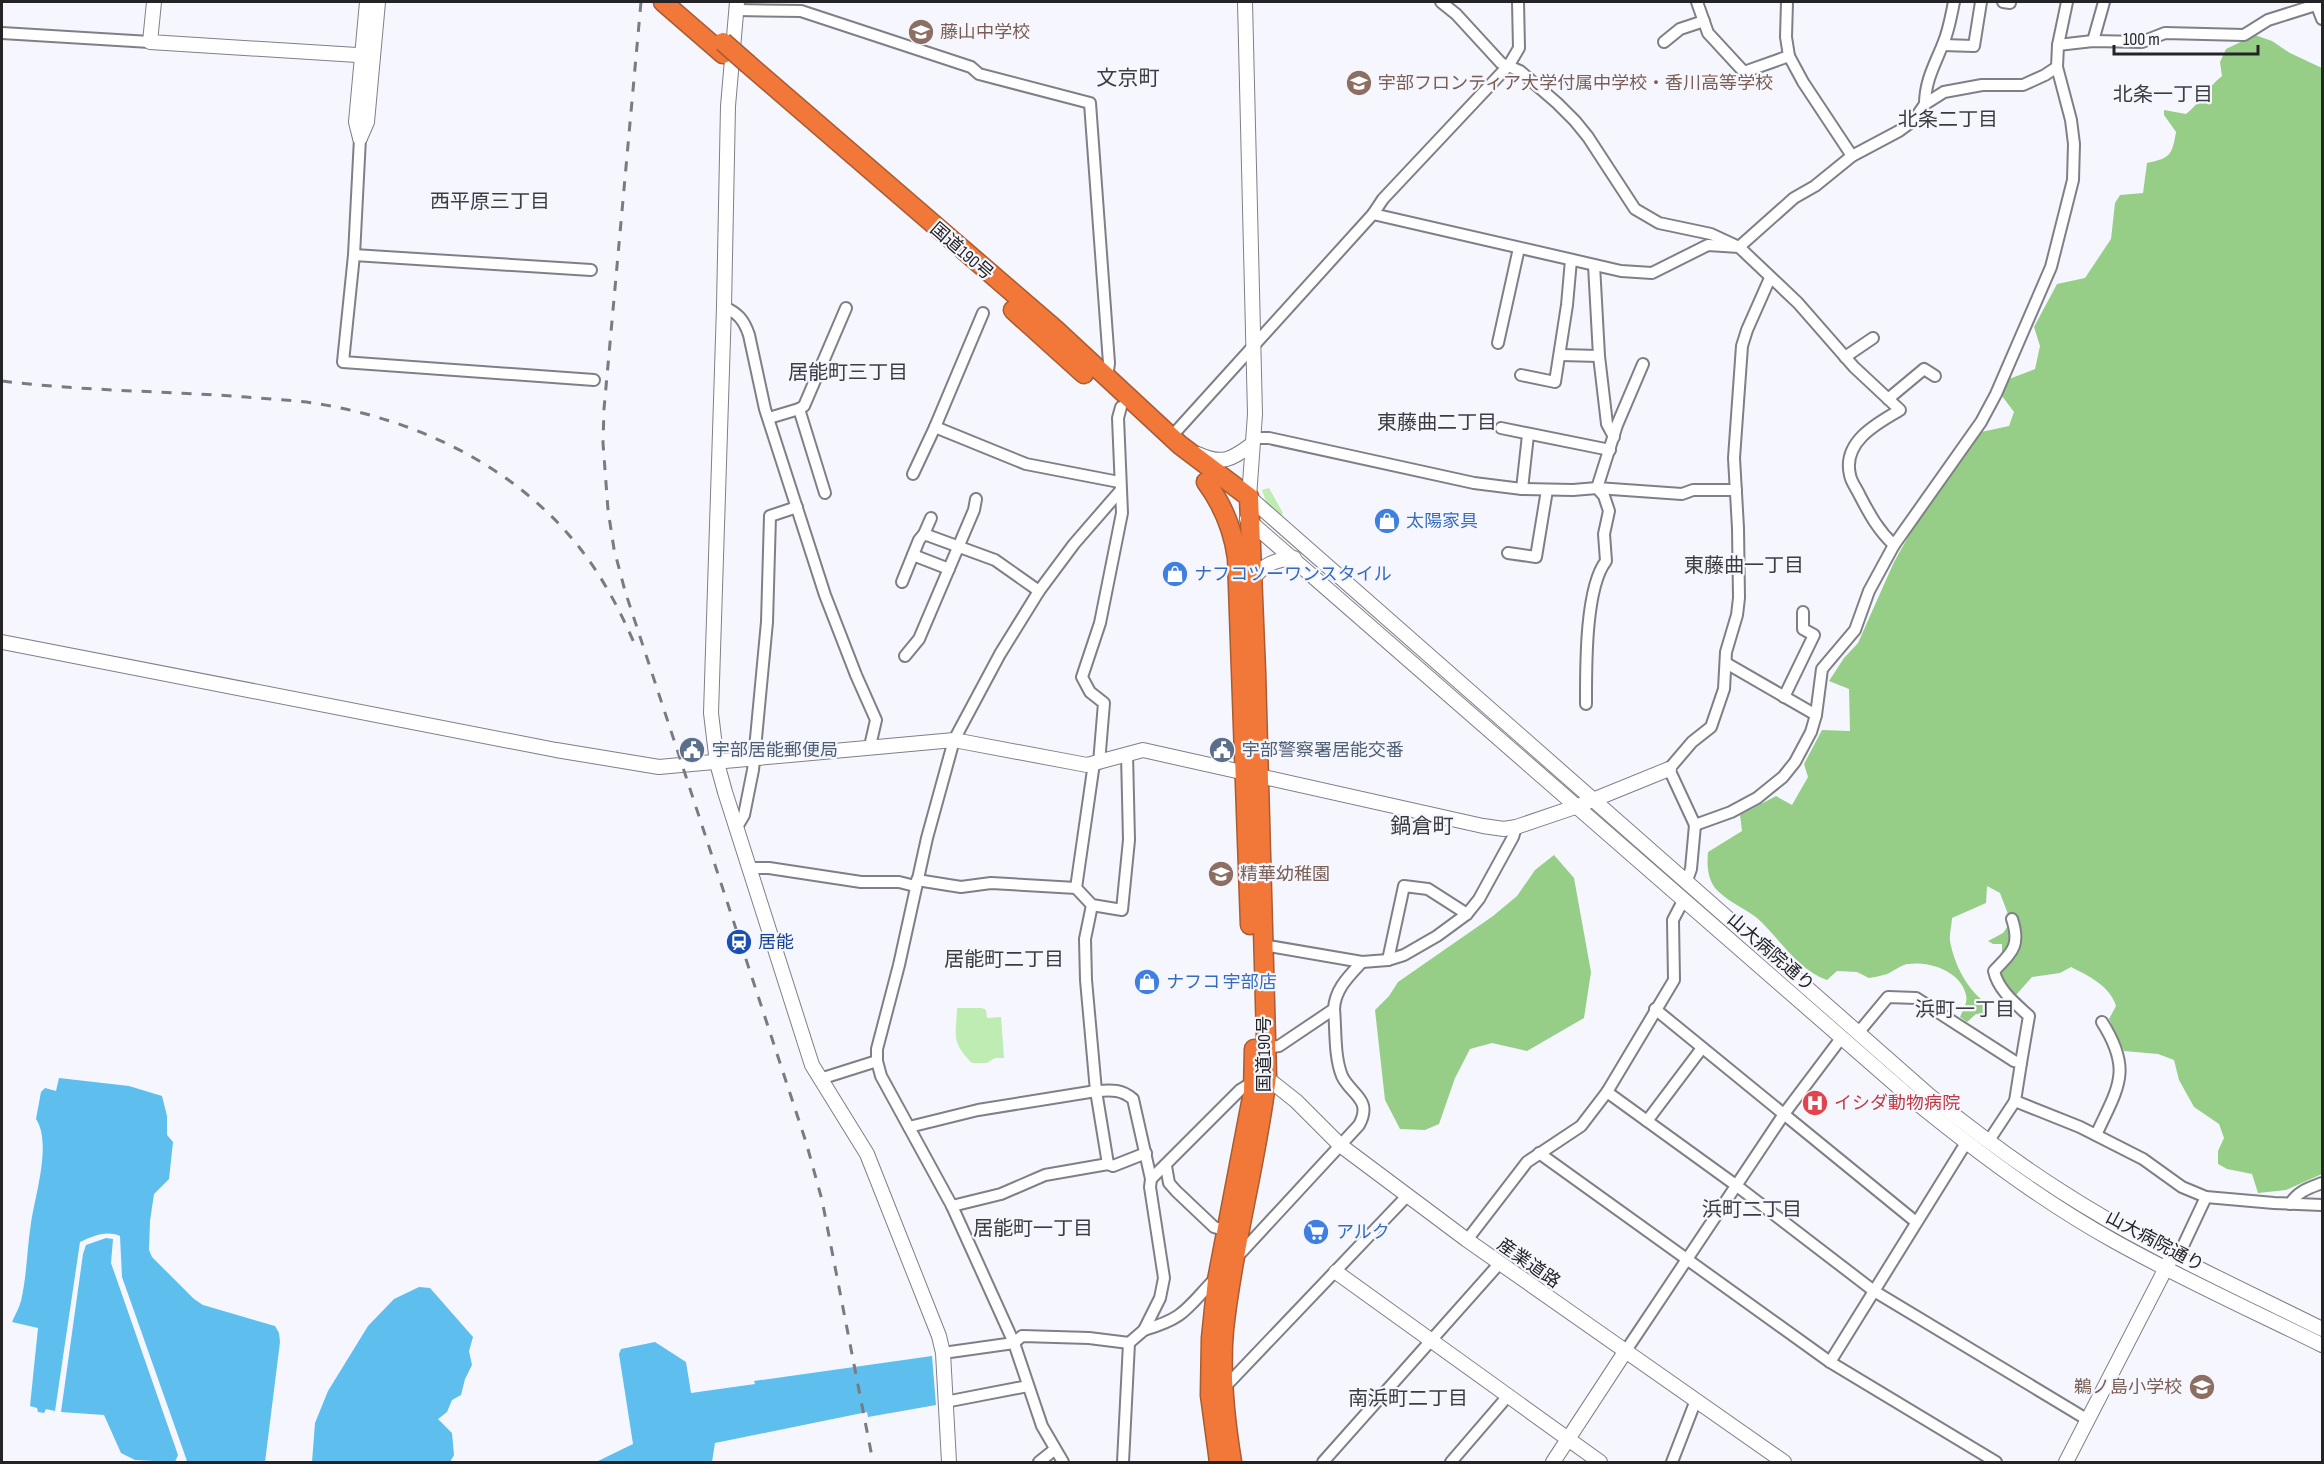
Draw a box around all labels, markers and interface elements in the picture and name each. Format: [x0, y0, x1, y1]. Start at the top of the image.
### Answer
school or university icon: 藤山中学校 [906, 17, 936, 47]
scale bar [2114, 18, 2258, 56]
place label: 藤山中学校 [940, 22, 1030, 43]
text: 100 m [2123, 29, 2160, 50]
district label: 文京町 [1097, 66, 1160, 91]
school or university icon: 宇部フロンティア大学付属中学校・香川高等学校 [1344, 68, 1374, 98]
place label: 宇部フロンティア大学付属中学校・香川高等学校 [1378, 73, 1773, 94]
district label: 北条一丁目 [2113, 83, 2213, 107]
district label: 北条二丁目 [1898, 108, 1998, 132]
district label: 西平原三丁目 [430, 190, 550, 214]
street label: 国道190号 [926, 218, 997, 284]
district label: 居能町三丁目 [788, 361, 908, 385]
district label: 東藤曲二丁目 [1377, 411, 1497, 435]
shop icon: 太陽家具 [1372, 506, 1402, 536]
place label: 太陽家具 [1406, 511, 1478, 532]
district label: 東藤曲一丁目 [1684, 554, 1804, 578]
shop icon: ナフコツーワンスタイル [1160, 559, 1190, 589]
place label: ナフコツーワンスタイル [1194, 564, 1392, 585]
public building icon: 宇部居能郵便局 [677, 735, 707, 765]
public building icon: 宇部警察署居能交番 [1207, 735, 1237, 765]
place label: 宇部居能郵便局 [712, 740, 838, 761]
place label: 宇部警察署居能交番 [1242, 740, 1404, 761]
district label: 鍋倉町 [1391, 814, 1454, 839]
school or university icon: 精華幼稚園 [1206, 859, 1236, 889]
place label: 精華幼稚園 [1240, 864, 1330, 885]
street label: 山大病院通り [1723, 909, 1818, 996]
station icon: 居能 [724, 927, 754, 957]
place label: 居能 [758, 932, 794, 953]
district label: 居能町二丁目 [944, 948, 1064, 972]
shop icon: ナフコ 宇部店 [1132, 967, 1162, 997]
place label: ナフコ 宇部店 [1166, 972, 1277, 993]
district label: 浜町一丁目 [1915, 998, 2015, 1022]
street label: 国道190号 [1254, 1016, 1275, 1092]
hospital icon: イシダ動物病院 [1800, 1088, 1830, 1118]
place label: イシダ動物病院 [1834, 1093, 1960, 1114]
district label: 浜町二丁目 [1702, 1198, 1802, 1222]
street label: 山大病院通り [2102, 1207, 2207, 1276]
district label: 居能町一丁目 [973, 1217, 1093, 1241]
supermarket icon: アルク [1301, 1217, 1331, 1247]
place label: アルク [1336, 1222, 1390, 1243]
street label: 産業道路 [1493, 1234, 1564, 1293]
school or university icon: 鵜ノ島小学校 [2187, 1372, 2217, 1402]
place label: 鵜ノ島小学校 [2074, 1377, 2182, 1398]
district label: 南浜町二丁目 [1348, 1387, 1468, 1411]

